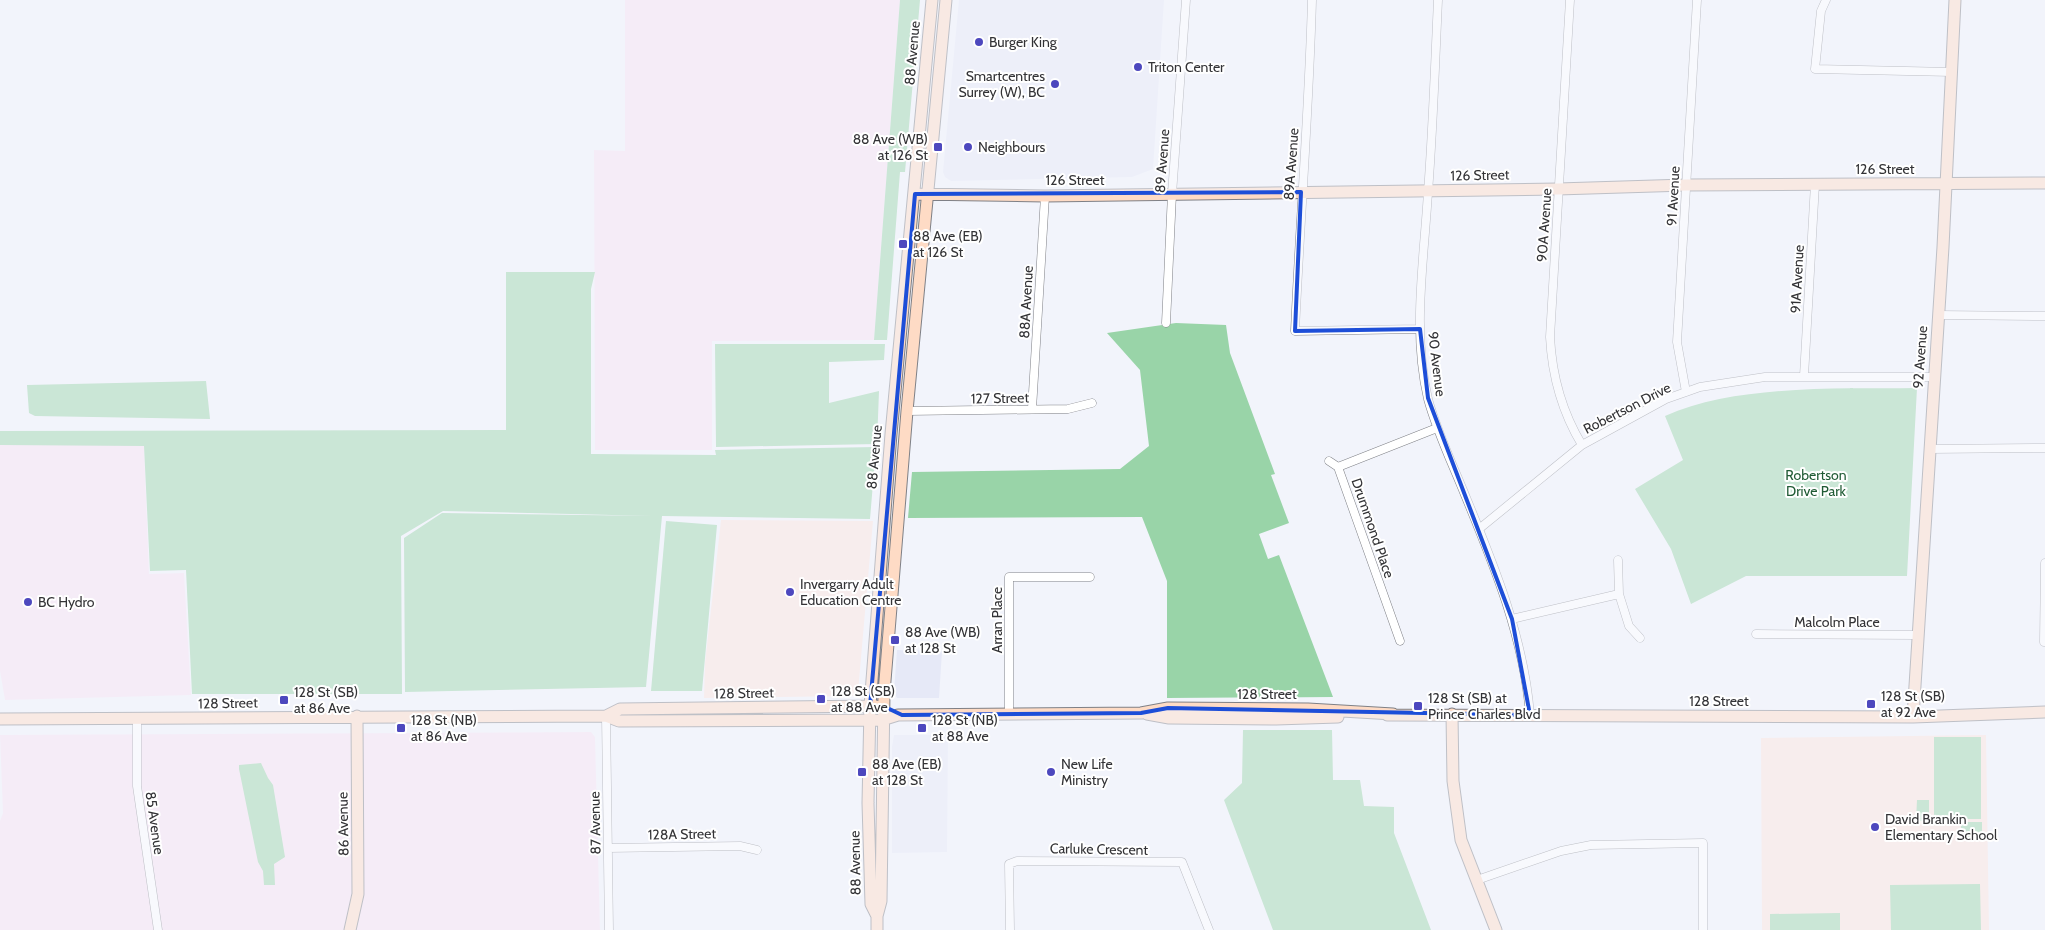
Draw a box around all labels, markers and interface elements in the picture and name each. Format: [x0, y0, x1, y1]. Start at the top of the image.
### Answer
street label: 88 Avenue [900, 20, 924, 86]
place label: Burger King [989, 33, 1058, 51]
marker: Burger King [973, 36, 985, 48]
place label: Triton Center [1148, 58, 1225, 76]
marker: Triton Center [1132, 61, 1144, 73]
place label: Smartcentres Surrey (W), BC [958, 67, 1045, 101]
marker: Smartcentres Surrey (W), BC [1049, 78, 1061, 90]
street label: 89A Avenue [1280, 127, 1302, 201]
street label: 89 Avenue [1151, 128, 1173, 194]
place label: 88 Ave (WB) at 126 St [853, 130, 928, 164]
place label: Neighbours [978, 138, 1046, 156]
marker: 88 Ave (WB) at 126 St [932, 141, 944, 153]
marker: Neighbours [962, 141, 974, 153]
street label: 126 Street [1856, 160, 1915, 178]
street label: 126 Street [1450, 165, 1510, 185]
street label: 91 Avenue [1662, 166, 1684, 226]
street label: 126 Street [1046, 171, 1105, 189]
street label: 90A Avenue [1532, 188, 1556, 262]
place label: 88 Ave (EB) at 126 St [913, 227, 983, 261]
marker: 88 Ave (EB) at 126 St [897, 238, 909, 250]
street label: 91A Avenue [1786, 244, 1808, 314]
street label: 88A Avenue [1015, 265, 1037, 339]
street label: 92 Avenue [1909, 325, 1931, 389]
street label: 90 Avenue [1424, 331, 1450, 397]
street label: Robertson Drive [1580, 378, 1674, 438]
street label: 127 Street [971, 388, 1029, 408]
street label: 88 Avenue [862, 424, 886, 490]
park label: Robertson Drive Park [1785, 466, 1847, 500]
street label: Drummond Place [1348, 476, 1398, 580]
place label: Invergarry Adult Education Centre [800, 575, 901, 609]
marker: Invergarry Adult Education Centre [784, 586, 796, 598]
street label: Arran Place [988, 587, 1006, 653]
place label: BC Hydro [38, 593, 95, 611]
marker: BC Hydro [22, 596, 34, 608]
street label: Malcolm Place [1794, 613, 1880, 631]
place label: 88 Ave (WB) at 128 St [905, 623, 980, 657]
marker: 88 Ave (WB) at 128 St [889, 634, 901, 646]
place label: 128 St (SB) at 88 Ave [831, 682, 895, 716]
place label: 128 St (SB) at 86 Ave [294, 683, 358, 717]
street label: 128 Street [714, 683, 774, 703]
street label: 128 Street [1237, 685, 1297, 703]
place label: 128 St (SB) at 92 Ave [1881, 687, 1945, 721]
place label: 128 St (SB) at Prince Charles Blvd [1428, 689, 1540, 723]
street label: 128 Street [1689, 692, 1749, 710]
street label: 128 Street [198, 693, 258, 713]
marker: 128 St (SB) at 88 Ave [815, 693, 827, 705]
marker: 128 St (SB) at 86 Ave [278, 694, 290, 706]
marker: 128 St (SB) at 92 Ave [1865, 698, 1877, 710]
marker: 128 St (SB) at Prince Charles Blvd [1412, 700, 1424, 712]
place label: 128 St (NB) at 86 Ave [411, 711, 477, 745]
place label: 128 St (NB) at 88 Ave [932, 711, 998, 745]
marker: 128 St (NB) at 86 Ave [395, 722, 407, 734]
marker: 128 St (NB) at 88 Ave [916, 722, 928, 734]
place label: 88 Ave (EB) at 128 St [872, 755, 942, 789]
place label: New Life Ministry [1061, 755, 1113, 789]
marker: 88 Ave (EB) at 128 St [856, 766, 868, 778]
marker: New Life Ministry [1045, 766, 1057, 778]
street label: 85 Avenue [142, 790, 168, 856]
street label: 87 Avenue [585, 791, 605, 855]
street label: 86 Avenue [333, 792, 353, 856]
place label: David Brankin Elementary School [1885, 810, 1998, 844]
marker: David Brankin Elementary School [1869, 821, 1881, 833]
street label: 128A Street [648, 824, 717, 844]
street label: 88 Avenue [845, 831, 865, 895]
street label: Carluke Crescent [1050, 839, 1149, 859]

